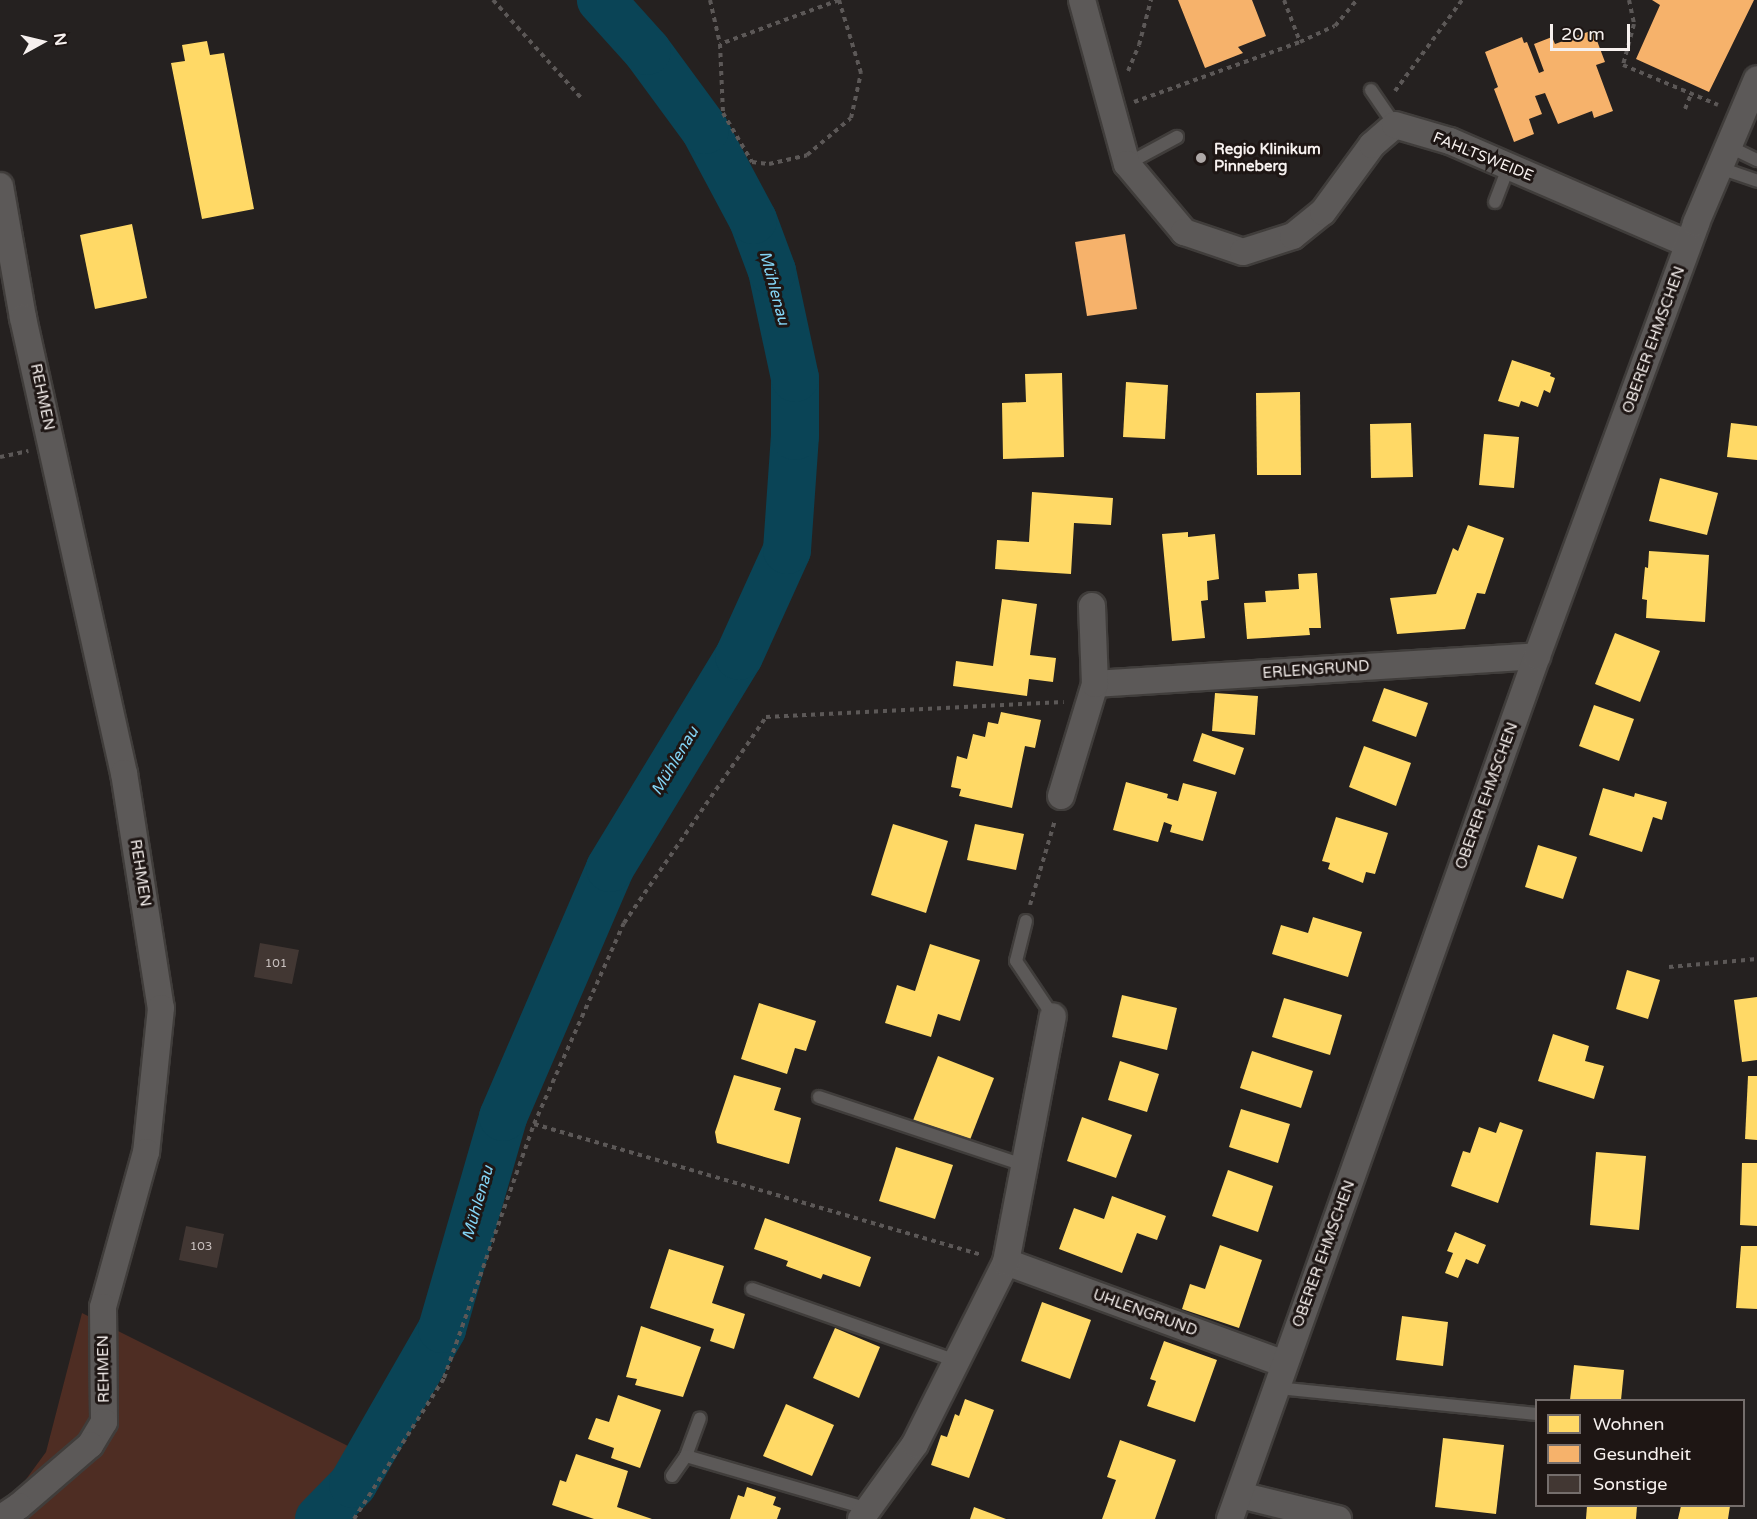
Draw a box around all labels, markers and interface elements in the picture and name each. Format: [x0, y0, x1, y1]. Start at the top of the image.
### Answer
north arrow [12, 12, 72, 72]
scale bar [1553, 12, 1632, 50]
text: 20 m [1561, 23, 1605, 45]
text: N [49, 32, 71, 47]
street label: FAHLTSWEIDE [1430, 129, 1536, 185]
place label: Regio Klinikum Pinneberg [1214, 140, 1321, 175]
marker: Regio Klinikum Pinneberg [1192, 149, 1210, 167]
water label: Mühlenau [755, 249, 793, 327]
street label: OBERER EHMSCHEN [1619, 264, 1689, 416]
street label: REHMEN [26, 362, 58, 432]
street label: ERLENGRUND [1262, 657, 1370, 683]
street label: OBERER EHMSCHEN [1452, 720, 1522, 872]
water label: Mühlenau [647, 723, 703, 799]
street label: REHMEN [126, 838, 154, 908]
house number: 101 [265, 957, 287, 971]
water label: Mühlenau [458, 1164, 498, 1242]
street label: OBERER EHMSCHEN [1289, 1178, 1359, 1330]
house number: 103 [190, 1240, 212, 1254]
street label: UHLENGRUND [1090, 1286, 1200, 1340]
street label: REHMEN [94, 1335, 114, 1403]
legend [1535, 1399, 1745, 1507]
text: Wohnen [1593, 1413, 1664, 1435]
text: Gesundheit [1593, 1443, 1691, 1465]
text: Sonstige [1593, 1473, 1667, 1495]

